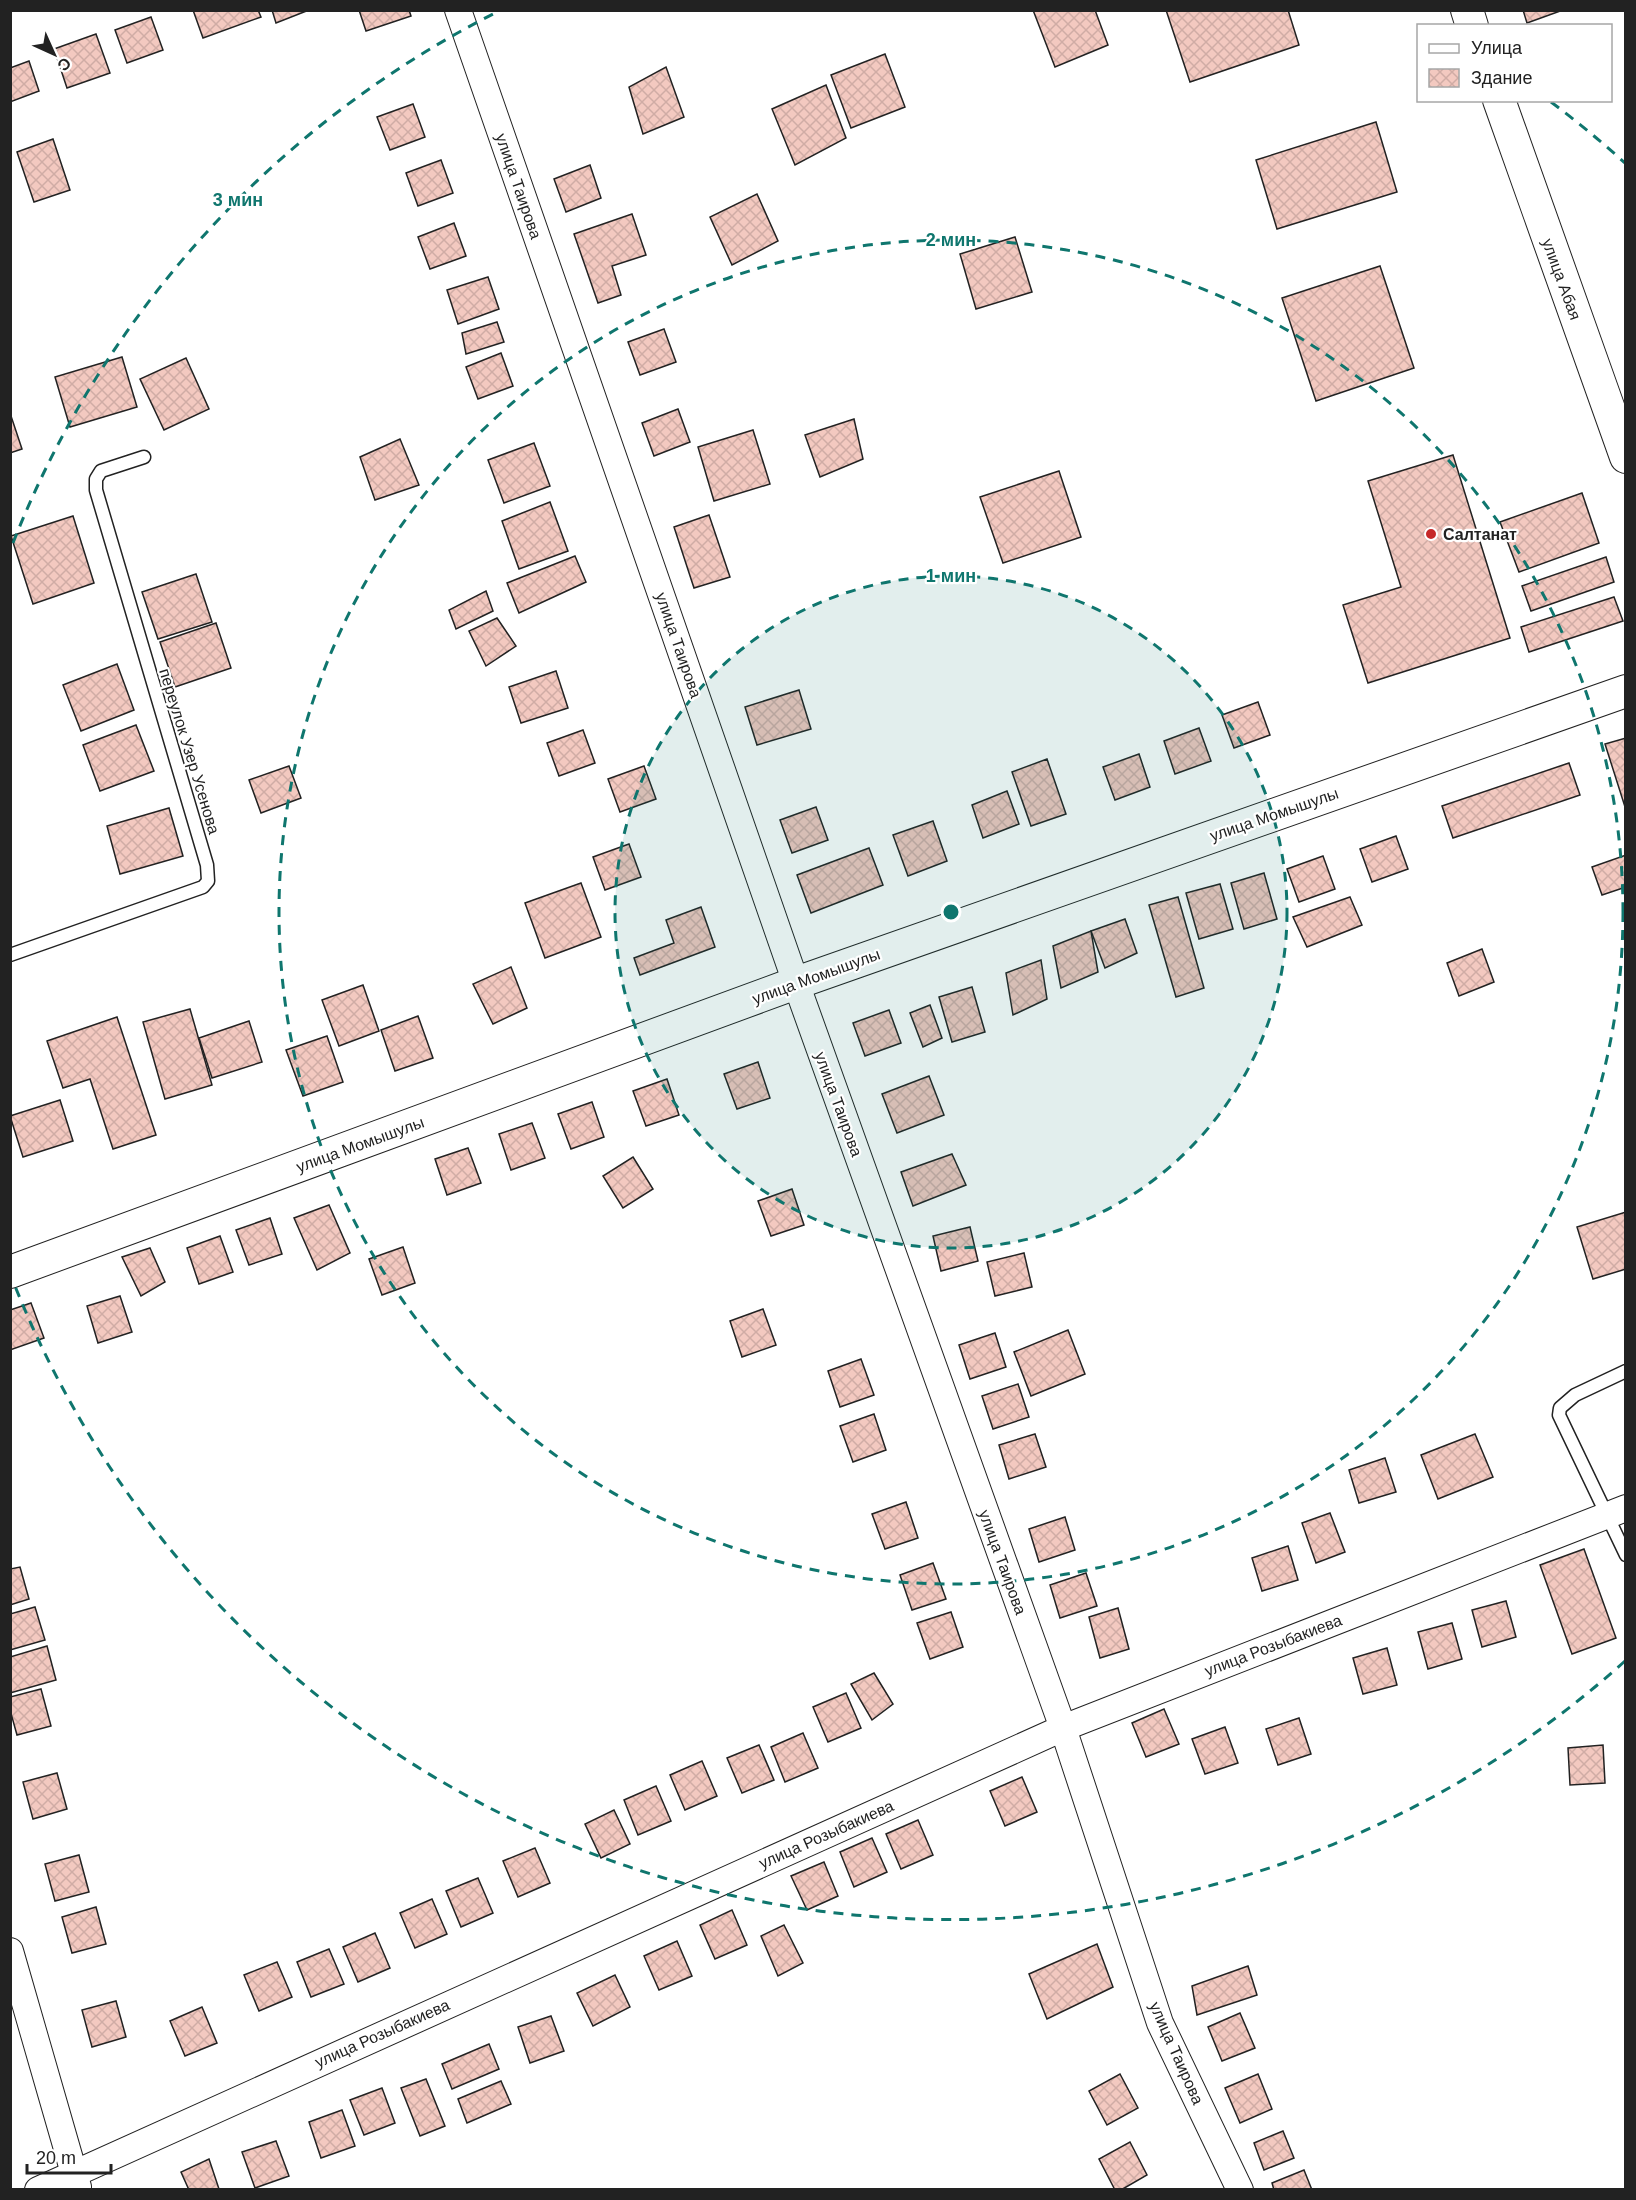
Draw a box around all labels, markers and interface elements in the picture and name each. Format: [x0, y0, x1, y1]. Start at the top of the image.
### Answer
north arrow [24, 24, 84, 84]
legend [1417, 24, 1612, 102]
text: Улица [1471, 38, 1523, 58]
text: С [54, 54, 74, 75]
text: Здание [1471, 68, 1532, 88]
street label: улица Таирова [493, 131, 545, 241]
text: 3 мин [213, 190, 263, 210]
text: 2 мин [926, 230, 976, 250]
street label: улица Абая [1539, 236, 1584, 322]
place label: Салтанат [1443, 526, 1517, 543]
marker: Салтанат [1424, 527, 1438, 541]
text: 1 мин [926, 566, 976, 586]
street label: улица Таирова [653, 590, 705, 700]
street label: переулок Узер Усенова [156, 666, 223, 836]
street label: улица Момышулы [1208, 785, 1341, 844]
centre of rings [941, 902, 961, 922]
street label: улица Момышулы [750, 945, 882, 1007]
street label: улица Таирова [812, 1049, 865, 1159]
street label: улица Момышулы [294, 1113, 426, 1175]
street label: улица Таирова [976, 1507, 1029, 1617]
street label: улица Розыбакиева [1202, 1611, 1344, 1680]
street label: улица Розыбакиева [756, 1797, 896, 1872]
street label: улица Розыбакиева [312, 1996, 452, 2071]
street label: улица Таирова [1146, 1999, 1207, 2107]
scale bar [27, 2137, 111, 2175]
text: 20 m [36, 2148, 76, 2168]

